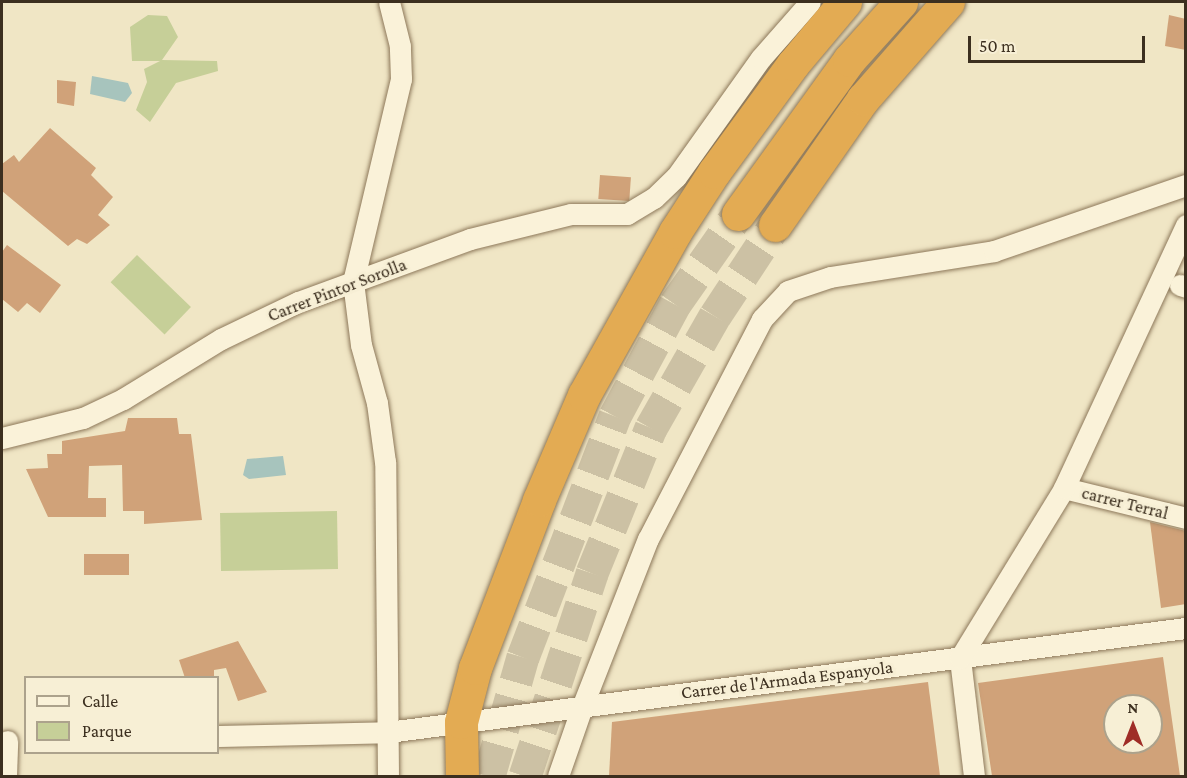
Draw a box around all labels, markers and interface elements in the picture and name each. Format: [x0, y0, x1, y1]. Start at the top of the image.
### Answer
scale bar [971, 24, 1148, 62]
text: 50 m [979, 36, 1016, 56]
street label: Carrer Pintor Sorolla [265, 254, 409, 326]
street label: carrer Terral [1079, 482, 1171, 524]
street label: Carrer de l'Armada Espanyola [680, 656, 894, 704]
legend [24, 676, 219, 754]
text: Calle [82, 691, 118, 711]
north arrow [1103, 694, 1163, 754]
text: N [1128, 699, 1138, 716]
text: Parque [82, 721, 132, 741]

